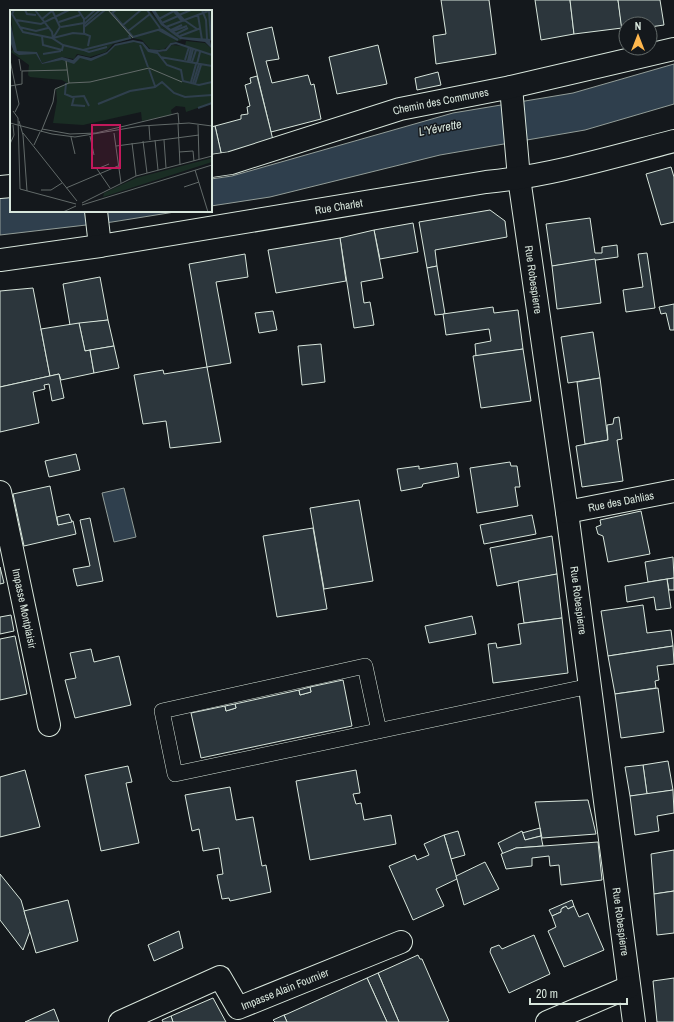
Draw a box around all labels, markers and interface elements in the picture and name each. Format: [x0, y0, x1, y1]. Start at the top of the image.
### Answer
inset map [10, 10, 212, 212]
north arrow [618, 16, 658, 56]
text: N [635, 19, 641, 33]
street label: Chemin des Communes [391, 85, 490, 118]
water label: L'Yévrette [417, 116, 463, 140]
street label: Rue Charlet [314, 195, 364, 217]
street label: Rue Robespierre [522, 245, 545, 315]
street label: Rue des Dahlias [587, 488, 656, 515]
street label: Rue Robespierre [567, 565, 590, 636]
street label: Impasse Montplaisir [9, 567, 40, 650]
street label: Rue Robespierre [609, 887, 632, 957]
street label: Impasse Alain Fournier [239, 965, 331, 1013]
scale bar [530, 980, 627, 1006]
text: 20 m [536, 986, 558, 1002]

